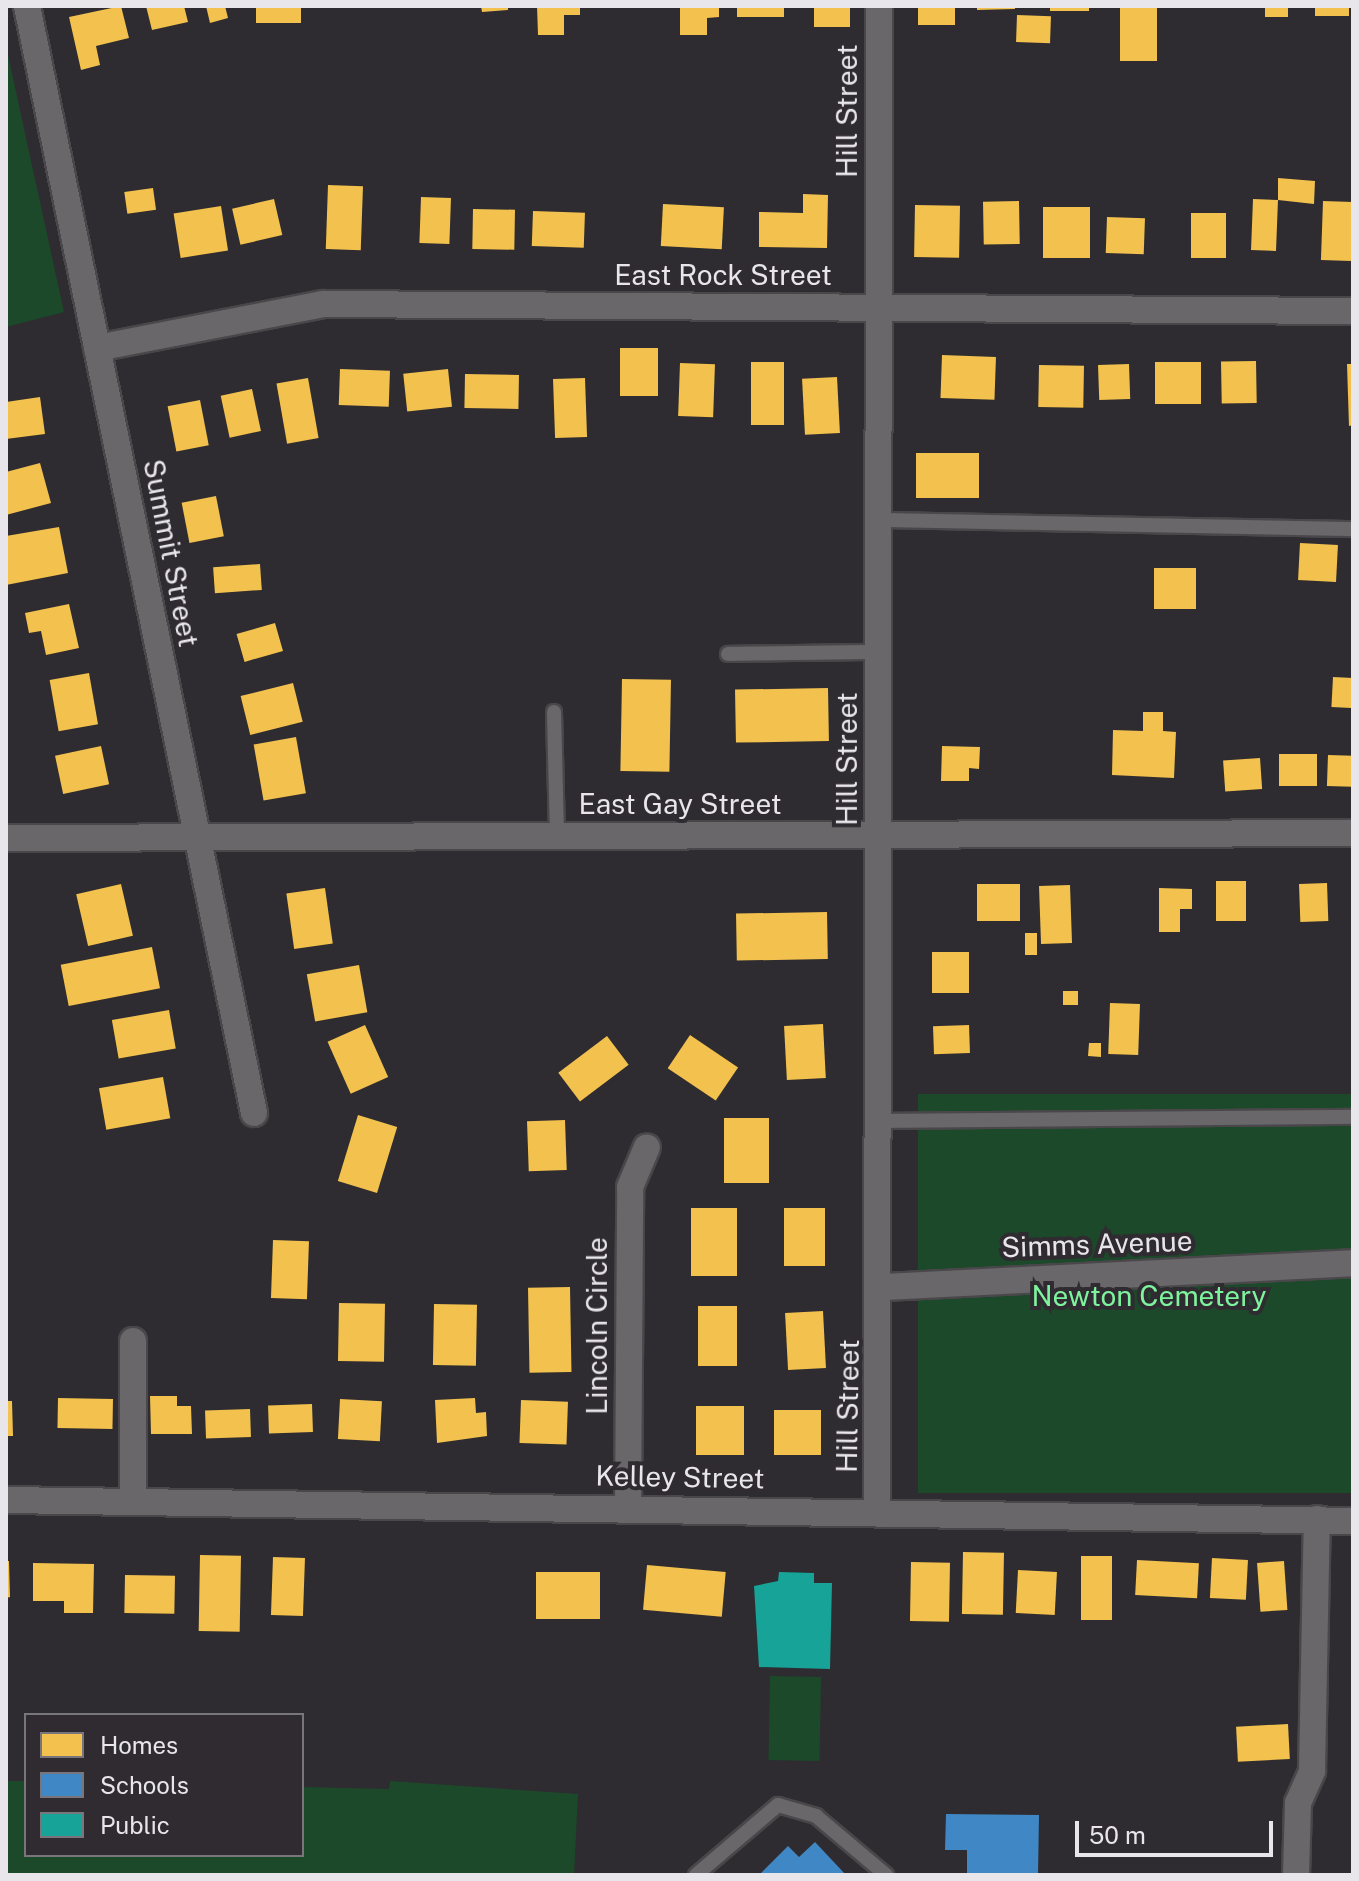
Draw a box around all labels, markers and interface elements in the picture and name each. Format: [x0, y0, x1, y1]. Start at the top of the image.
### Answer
street label: Hill Street [830, 44, 864, 178]
street label: East Rock Street [614, 258, 832, 292]
street label: Summit Street [136, 457, 206, 649]
street label: Hill Street [830, 692, 864, 826]
street label: East Gay Street [578, 787, 782, 821]
street label: Simms Avenue [1001, 1224, 1193, 1264]
street label: Lincoln Circle [580, 1237, 614, 1415]
park label: Newton Cemetery [1031, 1279, 1267, 1313]
street label: Hill Street [830, 1339, 866, 1473]
street label: Kelley Street [595, 1459, 765, 1495]
legend [24, 1713, 304, 1857]
text: Homes [100, 1731, 178, 1759]
text: Schools [100, 1771, 189, 1799]
scale bar [1079, 1805, 1277, 1855]
text: Public [100, 1811, 170, 1839]
text: 50 m [1089, 1821, 1146, 1849]

